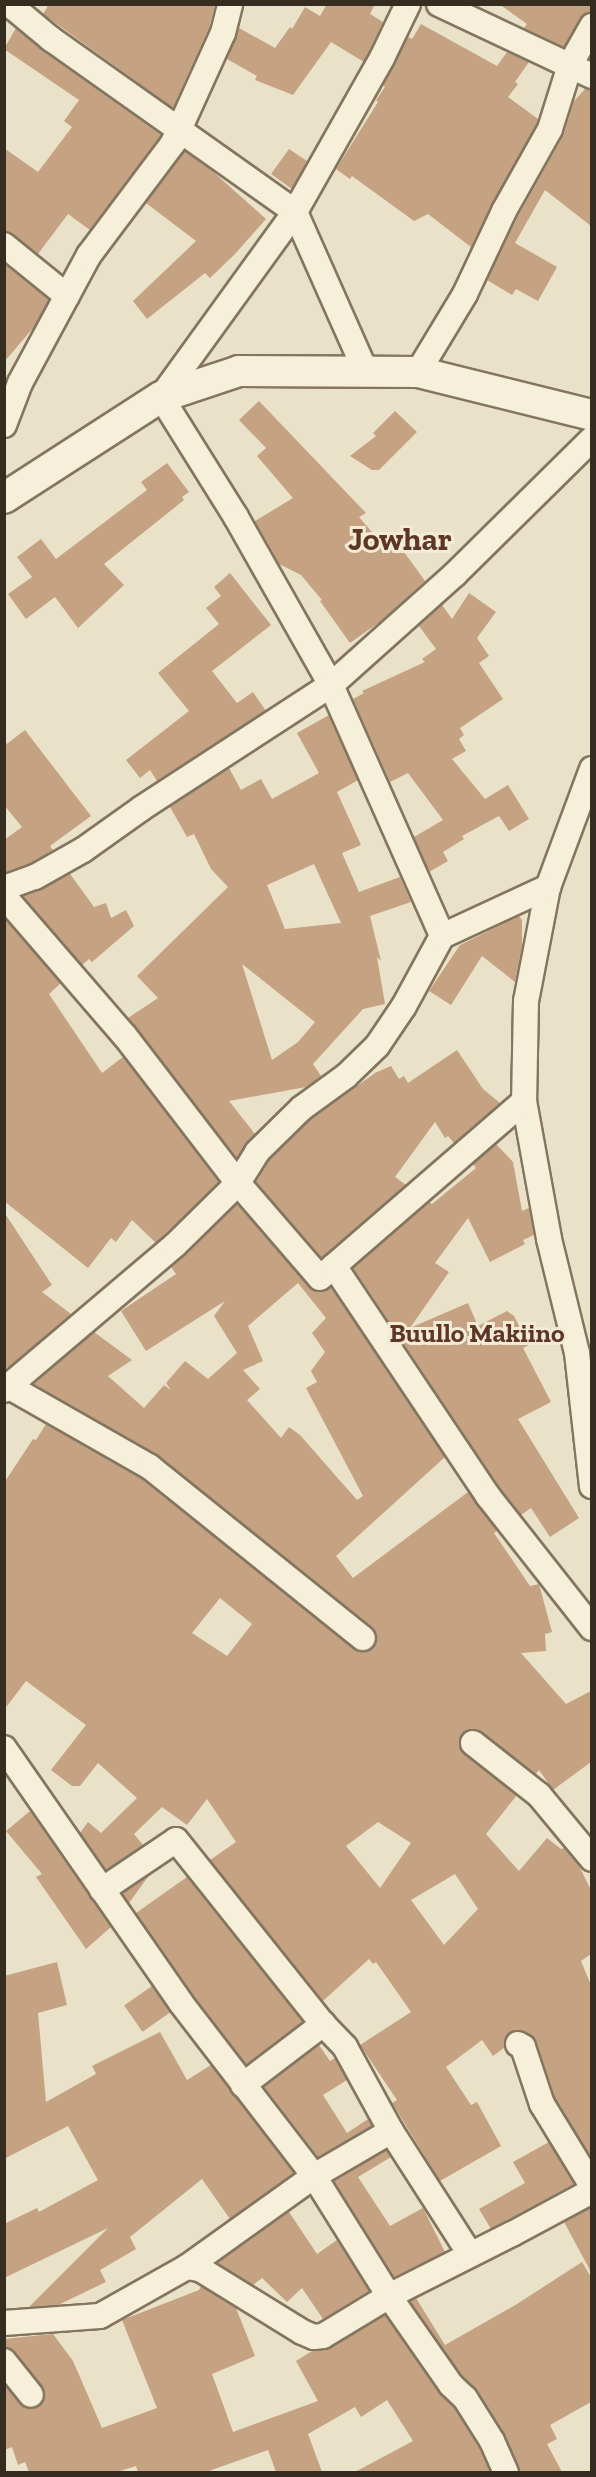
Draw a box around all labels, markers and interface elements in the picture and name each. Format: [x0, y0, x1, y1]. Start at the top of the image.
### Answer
district label: Jowhar [348, 520, 452, 558]
district label: Buullo Makiino [389, 1318, 565, 1350]

